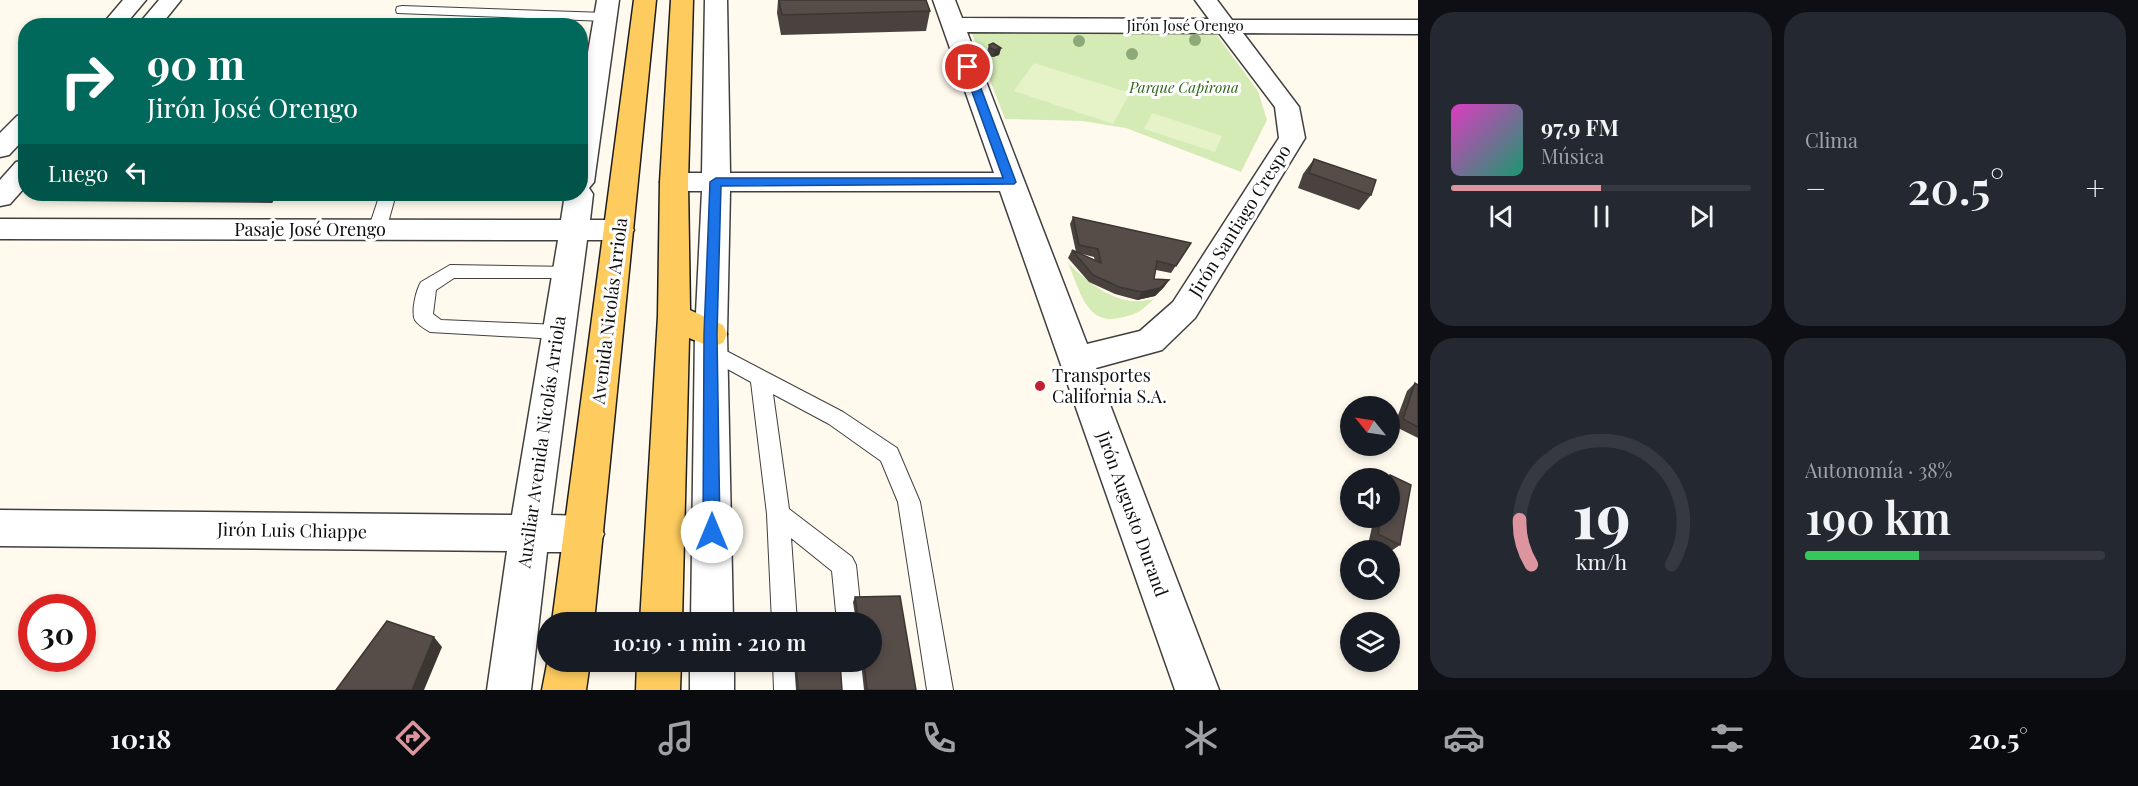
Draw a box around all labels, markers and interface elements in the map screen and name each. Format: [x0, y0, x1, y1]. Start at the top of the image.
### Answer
street label: Jirón José Orengo [1125, 15, 1244, 35]
text: 90 m [147, 35, 245, 91]
pin [942, 41, 993, 92]
icon: right [48, 42, 126, 120]
icon: arrive [951, 50, 984, 83]
park label: Parque Capirona [1128, 77, 1239, 97]
text: Jirón José Orengo [147, 89, 358, 125]
text: 97.9 FM [1541, 112, 1619, 142]
text: Clima [1805, 126, 1858, 153]
street label: Jirón Santiago Crespo [1182, 140, 1296, 302]
text: Música [1541, 142, 1604, 169]
icon: left [120, 156, 153, 189]
text: 20.5° [1908, 156, 2004, 216]
text: Luego [48, 158, 108, 188]
text: − [1805, 165, 1826, 209]
text: + [2086, 165, 2105, 209]
icon: previous [1485, 200, 1518, 233]
icon: pause [1585, 200, 1618, 233]
icon: next [1685, 200, 1718, 233]
street label: Avenida Nicolás Arriola [586, 216, 632, 406]
street label: Pasaje José Orengo [234, 217, 386, 241]
street label: Auxiliar Avenida Nicolás Arriola [511, 314, 571, 570]
place label: Transportes California S.A. [1052, 363, 1167, 408]
marker: Transportes California S.A. [1033, 379, 1047, 393]
north arrow [1340, 396, 1400, 456]
map controls [1340, 396, 1400, 672]
street label: Jirón Augusto Durand [1091, 426, 1174, 600]
text: Autonomía · 38% [1805, 456, 1952, 483]
button: sound [1340, 468, 1400, 528]
text: 19 [1572, 471, 1630, 555]
text: 190 km [1805, 486, 1951, 546]
position arrow [680, 500, 744, 564]
street label: Jirón Luis Chiappe [216, 517, 367, 543]
button: search [1340, 540, 1400, 600]
text: km/h [1575, 547, 1627, 575]
speed limit sign: 30 [18, 594, 96, 672]
button: layers [1340, 612, 1400, 672]
text: 10:19 · 1 min · 210 m [613, 627, 806, 657]
icon: directions [392, 717, 434, 759]
icon: music [655, 717, 697, 759]
icon: phone [918, 717, 960, 759]
icon: climate [1180, 717, 1222, 759]
icon: car [1443, 717, 1485, 759]
icon: filters [1706, 717, 1748, 759]
text: 10:18 [110, 720, 171, 756]
text: 20.5° [1968, 720, 2028, 756]

